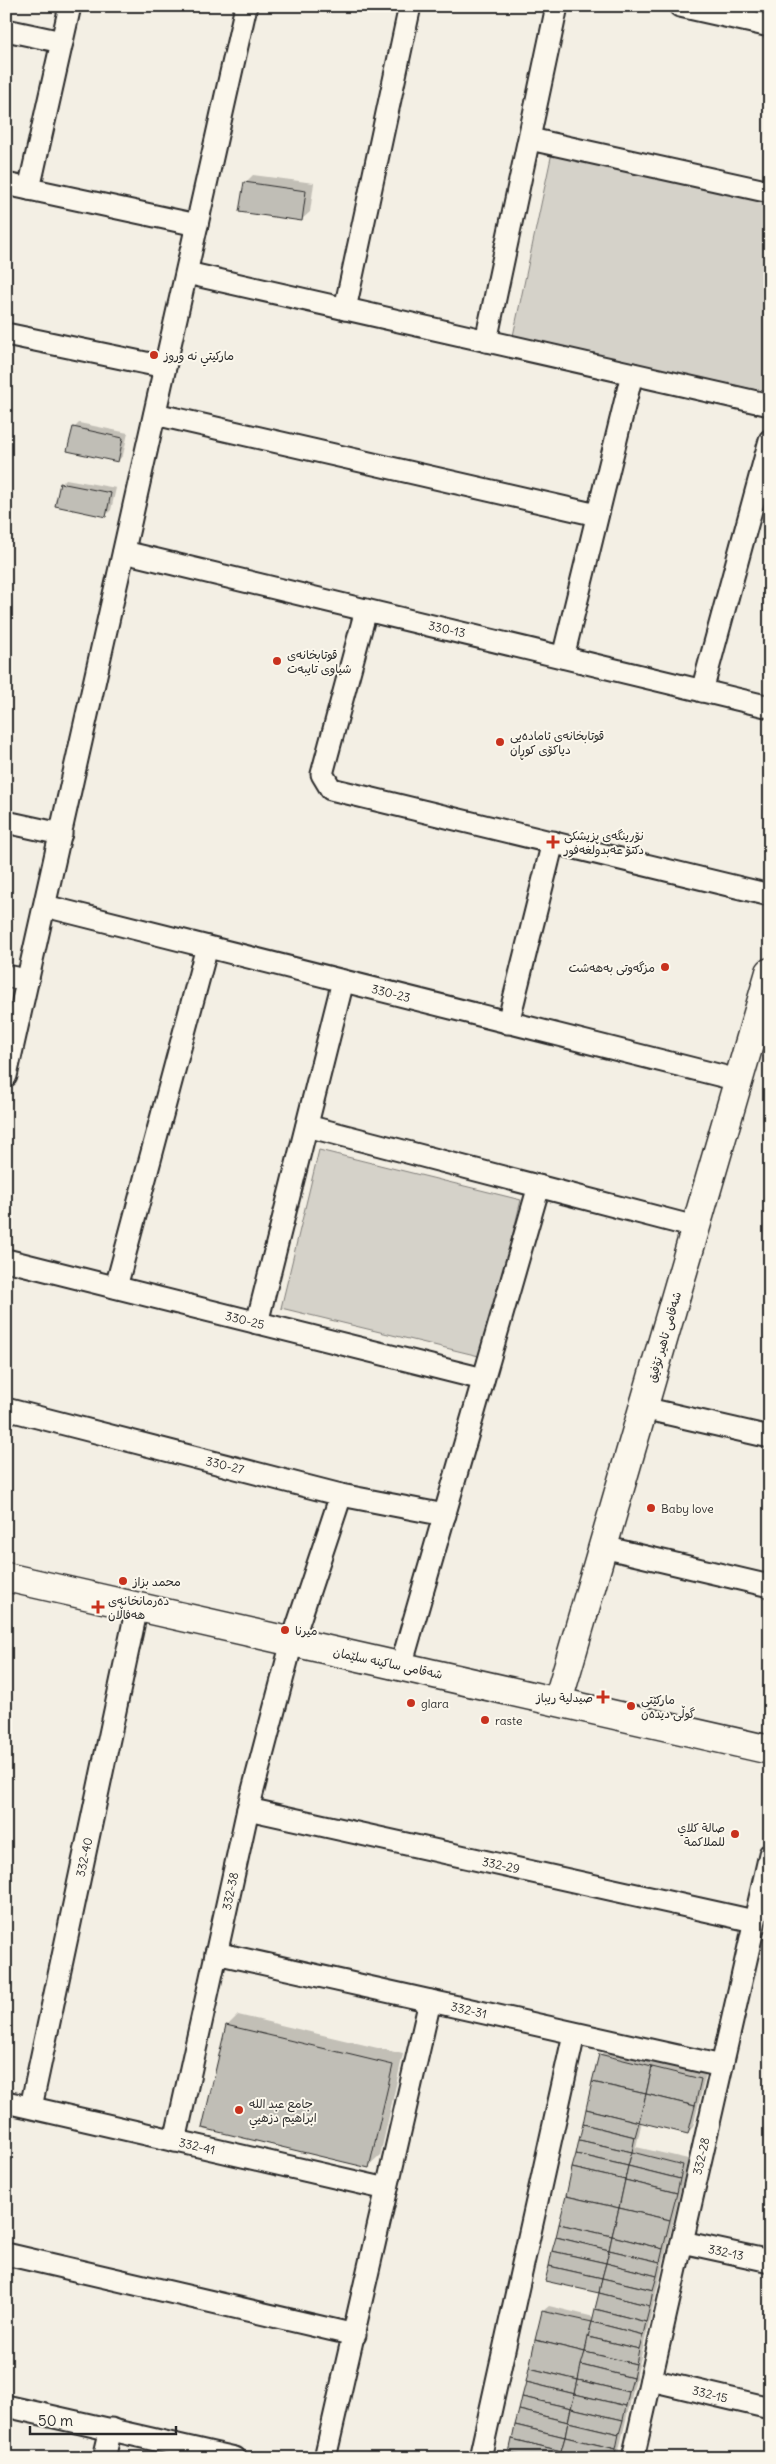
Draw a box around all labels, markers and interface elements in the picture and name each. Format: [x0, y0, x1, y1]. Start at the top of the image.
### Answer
place label: ماركيتي نه وروز [163, 348, 234, 367]
marker: ماركيتي نه وروز [148, 349, 160, 361]
street label: 330-13 [427, 617, 467, 641]
place label: قوتابخانەی شیاوی تایبەت [287, 647, 351, 677]
marker: قوتابخانەی شیاوی تایبەت [271, 655, 283, 667]
place label: قوتابخانەی ئامادەیی دیاکۆی کوڕان [510, 728, 604, 760]
marker: قوتابخانەی ئامادەیی دیاکۆی کوڕان [494, 736, 506, 748]
place label: نۆرینگەی پزیشکی دکتۆ عەبدولغەفور [563, 828, 644, 858]
marker: نۆرینگەی پزیشکی دکتۆ عەبدولغەفور [546, 835, 560, 849]
place label: مزگەوتی بەهەشت [569, 960, 655, 976]
marker: مزگەوتی بەهەشت [659, 961, 671, 973]
street label: 330-23 [370, 981, 412, 1005]
street label: شەقامی تاهیر تۆفیق [644, 1290, 685, 1384]
street label: 330-25 [224, 1308, 266, 1332]
street label: 330-27 [204, 1453, 246, 1477]
place label: Baby love [661, 1501, 714, 1516]
marker: Baby love [645, 1502, 657, 1514]
place label: محمد بزاز [132, 1574, 181, 1590]
marker: محمد بزاز [117, 1575, 129, 1587]
place label: دەرمانخانەی هەفاڵان [108, 1593, 169, 1622]
marker: دەرمانخانەی هەفاڵان [92, 1601, 104, 1613]
place label: ميرنا [295, 1623, 317, 1638]
marker: ميرنا [279, 1624, 291, 1636]
street label: شەقامی ساکینە سلێمان [332, 1644, 444, 1683]
place label: صيدلية ريباز [535, 1690, 593, 1706]
marker: صيدلية ريباز [597, 1691, 609, 1703]
place label: مارکێتی گوڵی دیدەن [641, 1692, 695, 1722]
place label: glara [421, 1696, 449, 1711]
marker: glara [405, 1697, 417, 1709]
marker: مارکێتی گوڵی دیدەن [625, 1700, 637, 1712]
place label: raste [495, 1713, 522, 1728]
marker: raste [479, 1714, 491, 1726]
place label: صالة كلاي للملاكمة [677, 1820, 725, 1849]
marker: صالة كلاي للملاكمة [729, 1828, 741, 1840]
street label: 332-40 [73, 1836, 95, 1878]
street label: 332-29 [481, 1854, 521, 1876]
street label: 332-38 [219, 1871, 241, 1911]
street label: 332-31 [450, 1999, 488, 2021]
place label: جامع عبد الله ابراهيم دزهيي [249, 2096, 317, 2129]
marker: جامع عبد الله ابراهيم دزهيي [233, 2104, 245, 2116]
street label: 332-41 [178, 2135, 216, 2157]
street label: 332-28 [689, 2136, 713, 2176]
street label: 332-13 [707, 2241, 745, 2263]
street label: 332-15 [691, 2382, 729, 2406]
scale bar [30, 2404, 176, 2436]
text: 50 m [38, 2411, 73, 2430]

